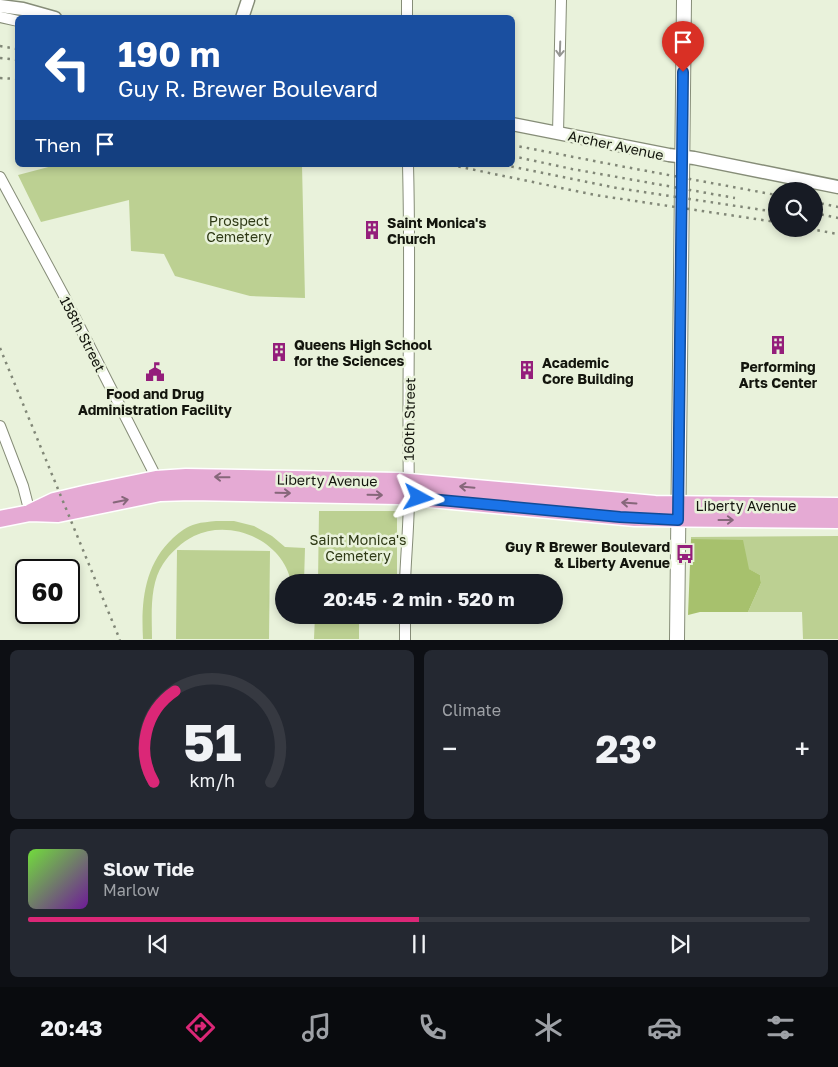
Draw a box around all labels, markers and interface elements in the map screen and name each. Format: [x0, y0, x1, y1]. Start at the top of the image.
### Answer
pin [662, 21, 704, 72]
icon: arrive [669, 28, 697, 56]
text: 190 m [118, 33, 220, 75]
icon: left [35, 35, 100, 100]
one-way arrow [555, 40, 565, 56]
text: Guy R. Brewer Boulevard [118, 75, 378, 102]
street label: Archer Avenue [567, 127, 665, 163]
icon: arrive [91, 130, 119, 158]
text: Then [35, 133, 81, 156]
map controls [768, 182, 823, 237]
button: search [768, 182, 823, 237]
park label: Prospect Cemetery [206, 212, 272, 245]
place label: Saint Monica's Church [387, 214, 486, 247]
building icon: Saint Monica's Church [361, 219, 383, 241]
street label: 158th Street [57, 293, 109, 375]
building icon: Performing Arts Center [767, 334, 789, 356]
place label: Queens High School for the Sciences [294, 336, 432, 369]
building icon: Queens High School for the Sciences [268, 341, 290, 363]
place label: Academic Core Building [542, 354, 634, 387]
place label: Performing Arts Center [739, 358, 818, 391]
building icon: Academic Core Building [516, 359, 538, 381]
public building icon: Food and Drug Administration Facility [144, 361, 166, 383]
street label: 160th Street [400, 377, 418, 461]
place label: Food and Drug Administration Facility [78, 385, 233, 418]
street label: Liberty Avenue [276, 471, 378, 489]
position arrow [392, 471, 444, 523]
one-way arrow [214, 473, 230, 482]
one-way arrow [460, 482, 476, 492]
one-way arrow [274, 488, 290, 498]
one-way arrow [367, 491, 383, 500]
one-way arrow [113, 496, 129, 506]
street label: Liberty Avenue [696, 497, 796, 514]
one-way arrow [621, 498, 637, 507]
one-way arrow [718, 515, 734, 525]
park label: Saint Monica's Cemetery [310, 531, 406, 564]
place label: Guy R Brewer Boulevard & Liberty Avenue [505, 538, 670, 571]
bus stop icon: Guy R Brewer Boulevard & Liberty Avenue [674, 543, 696, 565]
speed limit sign: 60 [15, 559, 80, 624]
text: 20:45 · 2 min · 520 m [323, 587, 515, 610]
text: Climate [442, 700, 501, 720]
text: 51 [183, 710, 241, 772]
text: 23° [595, 726, 657, 771]
text: − [442, 732, 457, 765]
text: + [795, 732, 810, 765]
text: km/h [189, 769, 235, 791]
text: Slow Tide [103, 857, 194, 880]
text: Marlow [103, 880, 159, 900]
icon: previous [144, 930, 172, 958]
icon: pause [405, 930, 433, 958]
icon: next [666, 930, 694, 958]
icon: directions [183, 1010, 218, 1045]
icon: music [299, 1010, 334, 1045]
icon: phone [415, 1010, 450, 1045]
icon: climate [531, 1010, 566, 1045]
icon: car [647, 1010, 682, 1045]
icon: filters [763, 1010, 798, 1045]
text: 20:43 [40, 1014, 102, 1041]

